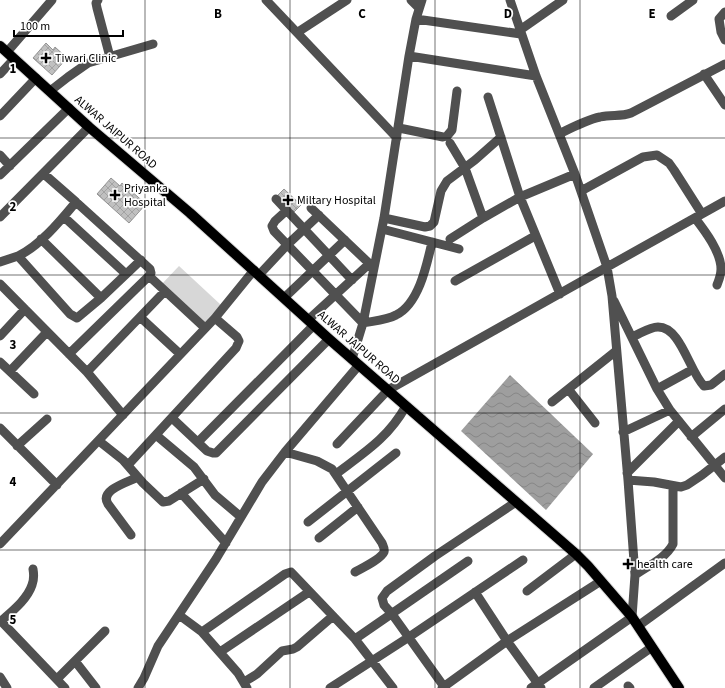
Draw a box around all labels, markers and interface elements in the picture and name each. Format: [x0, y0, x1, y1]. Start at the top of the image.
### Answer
text: B [214, 5, 222, 23]
text: C [358, 5, 366, 23]
text: D [504, 5, 512, 23]
text: E [648, 5, 656, 23]
scale bar [14, 12, 123, 38]
text: 100 m [20, 18, 50, 35]
place label: Tiwari Clinic [55, 50, 117, 67]
marker: Tiwari Clinic [40, 52, 52, 64]
text: 1 [10, 60, 17, 78]
street label: ALWAR JAIPUR ROAD [71, 92, 161, 173]
place label: Priyanka Hospital [124, 180, 168, 211]
marker: Priyanka Hospital [109, 189, 121, 201]
place label: Miltary Hospital [297, 192, 376, 209]
marker: Miltary Hospital [282, 194, 294, 206]
text: 2 [10, 198, 17, 216]
street label: ALWAR JAIPUR ROAD [314, 307, 404, 388]
text: 3 [10, 336, 17, 354]
text: 4 [10, 473, 17, 491]
place label: health care [637, 556, 693, 573]
marker: health care [622, 558, 634, 570]
text: 5 [10, 611, 17, 629]

